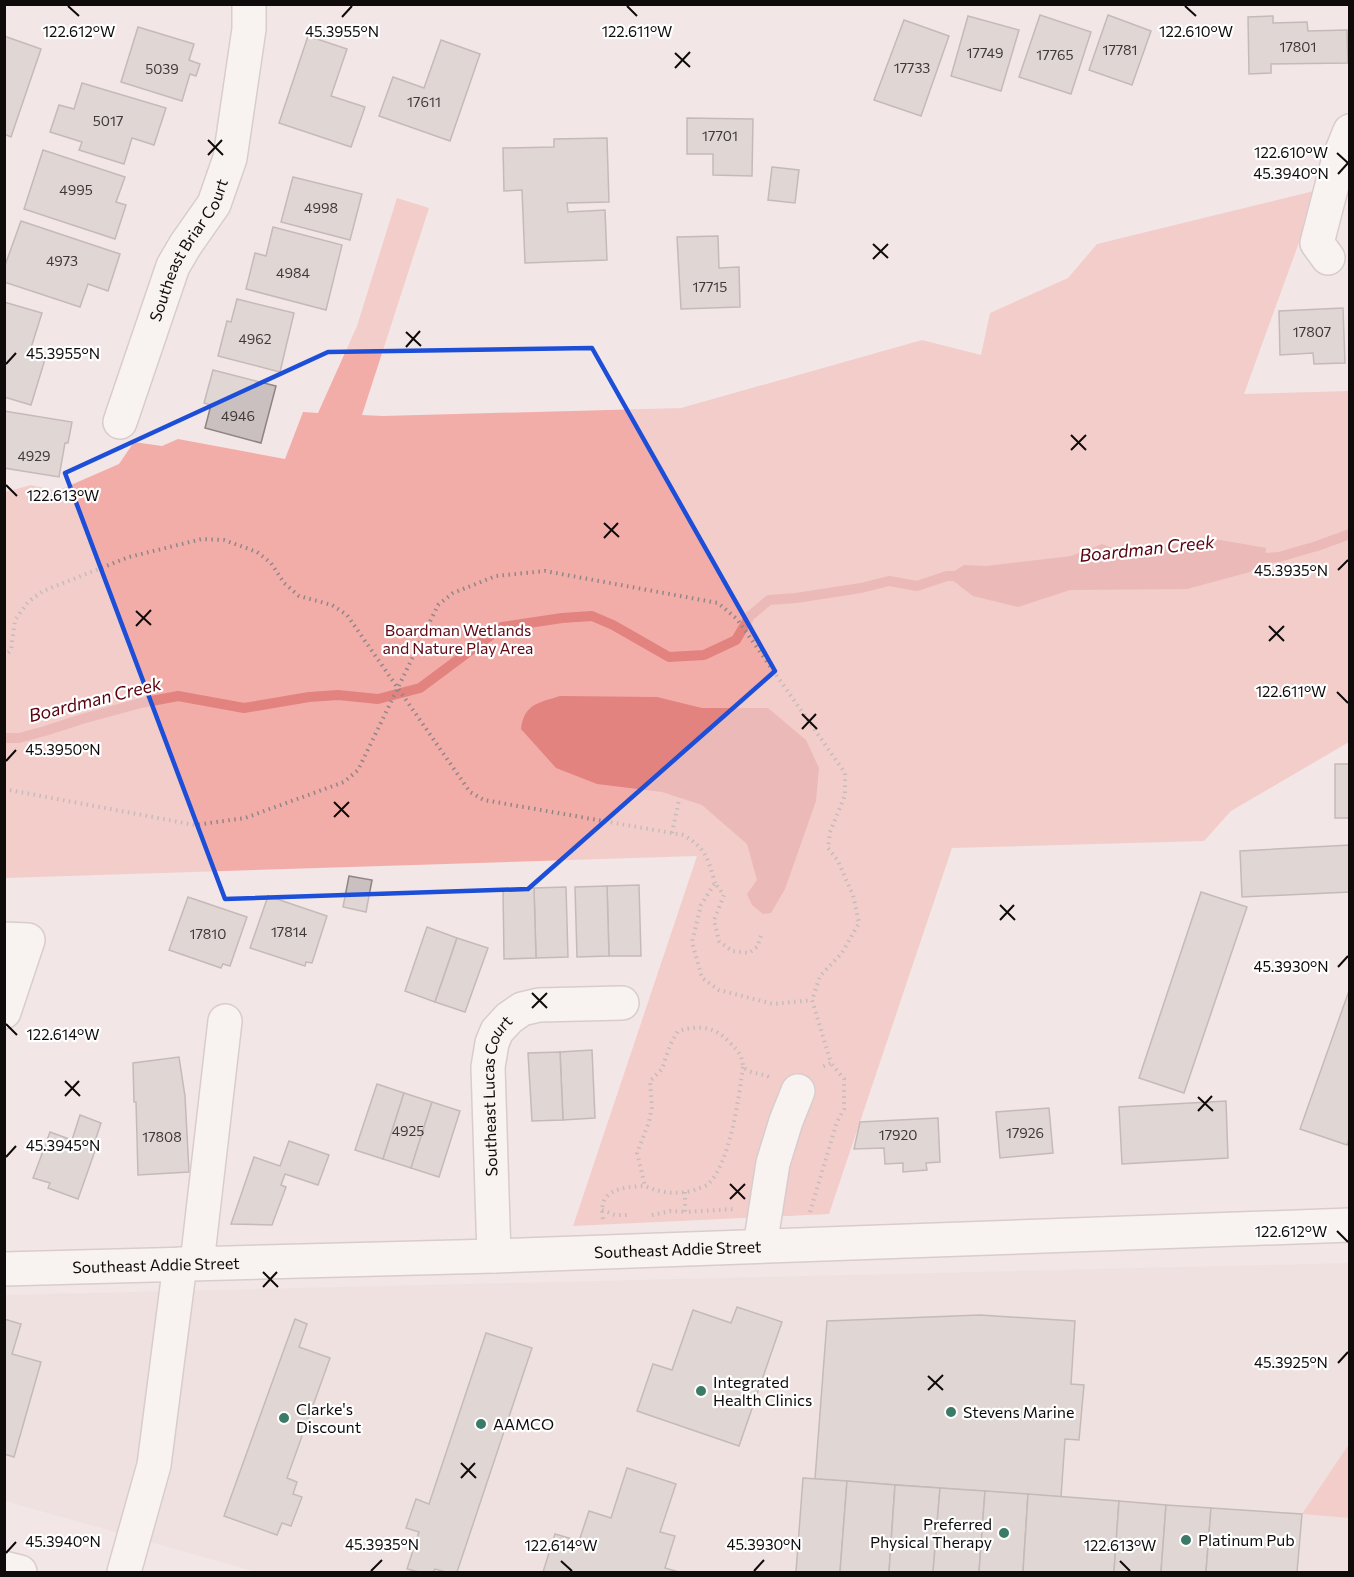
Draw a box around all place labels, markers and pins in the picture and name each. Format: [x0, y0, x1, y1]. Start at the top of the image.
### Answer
place label: Integrated Health Clinics [713, 1372, 812, 1409]
marker: Integrated Health Clinics [694, 1384, 708, 1398]
place label: Clarke's Discount [296, 1399, 362, 1436]
place label: Stevens Marine [963, 1402, 1074, 1421]
marker: Stevens Marine [944, 1405, 958, 1419]
marker: Clarke's Discount [277, 1411, 291, 1425]
place label: AAMCO [493, 1414, 554, 1433]
marker: AAMCO [474, 1417, 488, 1431]
place label: Preferred Physical Therapy [870, 1514, 992, 1551]
marker: Preferred Physical Therapy [997, 1526, 1011, 1540]
place label: Platinum Pub [1198, 1530, 1295, 1549]
marker: Platinum Pub [1179, 1533, 1193, 1547]

